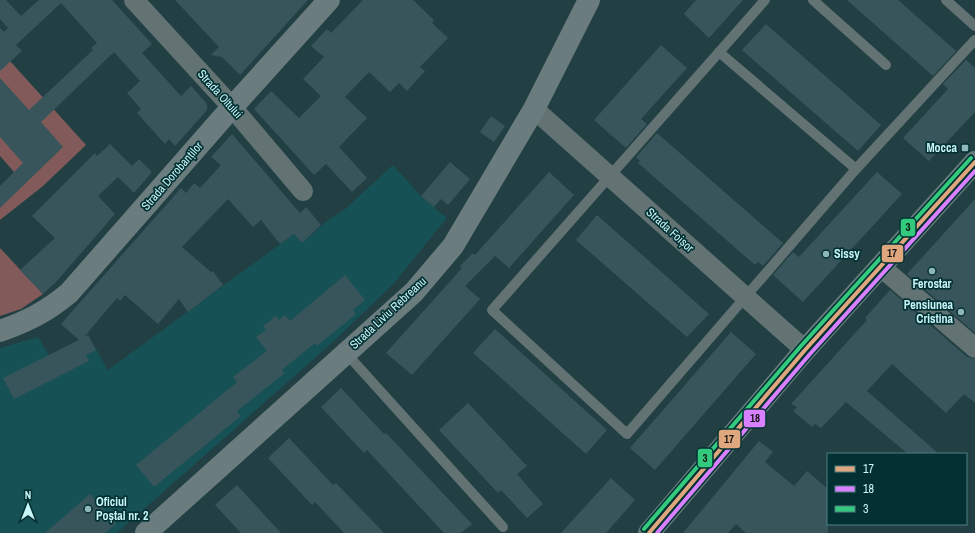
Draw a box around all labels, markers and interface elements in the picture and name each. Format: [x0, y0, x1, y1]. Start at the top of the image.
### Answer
street label: Strada Oltului [194, 66, 246, 122]
street label: Strada Dorobanților [138, 138, 207, 214]
place label: Mocca [926, 140, 958, 156]
marker: Mocca [960, 143, 970, 153]
street label: Strada Foișor [643, 204, 698, 256]
line badge: 3 [900, 218, 916, 237]
text: 3 [905, 220, 911, 234]
line badge: 17 [881, 244, 904, 263]
place label: Sissy [834, 246, 860, 262]
text: 17 [887, 246, 897, 260]
marker: Sissy [821, 249, 831, 259]
marker: Ferostar [927, 266, 937, 276]
street label: Strada Liviu Rebreanu [346, 273, 430, 353]
place label: Ferostar [913, 276, 952, 292]
place label: Pensiunea Cristina [904, 297, 954, 327]
marker: Pensiunea Cristina [956, 307, 966, 317]
line badge: 18 [743, 409, 766, 428]
text: 18 [750, 411, 760, 425]
line badge: 17 [718, 429, 741, 449]
text: 17 [724, 432, 734, 446]
line badge: 3 [697, 448, 713, 468]
text: 3 [702, 451, 708, 465]
legend [827, 453, 967, 525]
text: 17 [863, 461, 874, 477]
text: 18 [863, 481, 874, 497]
north arrow [8, 485, 48, 525]
text: N [25, 488, 31, 502]
place label: Oficiul Poștal nr. 2 [96, 494, 149, 524]
text: 3 [863, 501, 868, 517]
marker: Oficiul Poștal nr. 2 [83, 504, 93, 514]

